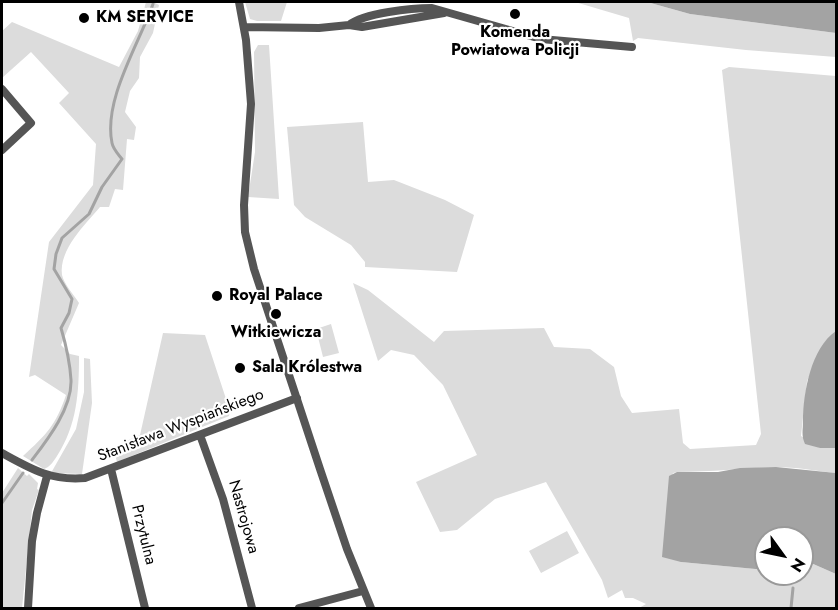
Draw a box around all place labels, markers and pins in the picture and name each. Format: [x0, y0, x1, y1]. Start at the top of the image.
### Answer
marker: Komenda Powiatowa Policji [508, 7, 522, 21]
place label: KM SERVICE [96, 8, 194, 28]
marker: KM SERVICE [77, 11, 91, 25]
place label: Komenda Powiatowa Policji [451, 23, 579, 61]
place label: Royal Palace [229, 286, 323, 306]
marker: Royal Palace [210, 289, 224, 303]
marker: Witkiewicza [269, 307, 283, 321]
place label: Witkiewicza [231, 323, 321, 343]
place label: Sala Królestwa [252, 358, 362, 378]
marker: Sala Królestwa [233, 361, 247, 375]

